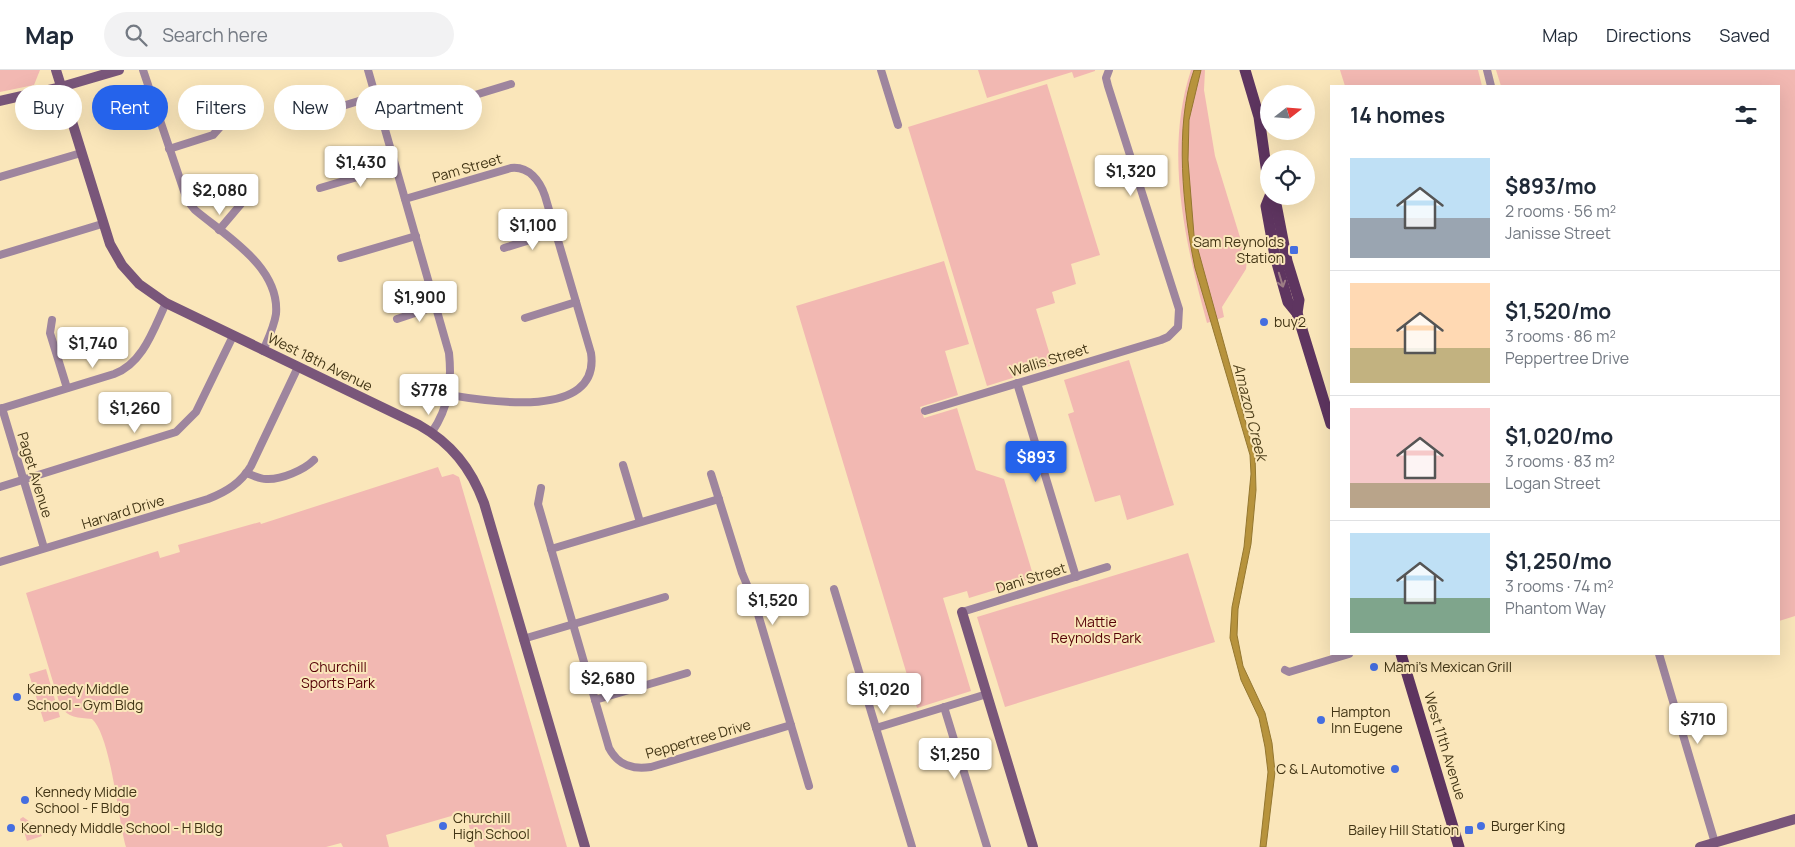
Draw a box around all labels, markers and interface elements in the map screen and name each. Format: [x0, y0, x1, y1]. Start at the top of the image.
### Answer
search box [104, 12, 454, 57]
text: Map [25, 18, 74, 51]
icon: search [122, 21, 150, 49]
text: Search here [162, 22, 268, 48]
text: Map [1542, 23, 1578, 47]
text: Directions [1606, 23, 1691, 47]
text: Saved [1719, 23, 1770, 47]
chip: Buy [15, 85, 82, 130]
chip: Rent [92, 85, 168, 130]
chip: Filters [178, 85, 264, 130]
chip: New [274, 85, 346, 130]
chip: Apartment [356, 85, 482, 130]
north arrow [1260, 85, 1315, 140]
map controls [1260, 85, 1315, 205]
text: 14 homes [1350, 101, 1445, 129]
icon: filters [1732, 101, 1760, 129]
pin: $1,430 [320, 146, 402, 188]
street label: Pam Street [430, 148, 504, 187]
button: locate [1260, 150, 1315, 205]
text: $1,430 [336, 151, 386, 173]
pin: $1,320 [1090, 154, 1172, 197]
text: $1,320 [1106, 160, 1156, 182]
text: $893/mo [1505, 172, 1596, 200]
pin: $2,080 [179, 174, 261, 216]
icon: home [1390, 178, 1450, 238]
text: $2,080 [192, 179, 248, 201]
text: 2 rooms · 56 m² [1505, 200, 1616, 222]
pin: $1,100 [492, 208, 574, 251]
text: $1,100 [509, 214, 557, 236]
text: Janisse Street [1505, 222, 1611, 244]
place label: Sam Reynolds Station [1193, 232, 1284, 267]
marker: Sam Reynolds Station [1288, 244, 1300, 256]
one-way arrow [1277, 271, 1287, 287]
pin: $1,900 [379, 280, 461, 323]
text: $1,900 [394, 286, 446, 308]
text: $1,520/mo [1505, 297, 1611, 325]
icon: home [1390, 303, 1450, 363]
place label: buy2 [1274, 312, 1306, 331]
marker: buy2 [1258, 316, 1270, 328]
text: 3 rooms · 86 m² [1505, 325, 1616, 347]
pin: $1,740 [52, 326, 134, 369]
street label: West 18th Avenue [265, 328, 376, 395]
text: $1,740 [68, 332, 118, 354]
street label: Wallis Street [1007, 338, 1091, 380]
text: Peppertree Drive [1505, 347, 1629, 369]
water label: Amazon Creek [1228, 361, 1273, 465]
pin: $778 [399, 374, 459, 416]
text: $778 [410, 379, 448, 401]
pin: $1,260 [94, 392, 176, 434]
text: $1,260 [109, 397, 161, 419]
text: $1,020/mo [1505, 422, 1613, 450]
icon: home [1390, 428, 1450, 488]
street label: Paget Avenue [13, 430, 58, 520]
pin: $893 [1006, 440, 1066, 483]
text: $893 [1016, 446, 1056, 468]
text: 3 rooms · 83 m² [1505, 450, 1615, 472]
text: Logan Street [1505, 472, 1601, 494]
street label: Harvard Drive [79, 490, 167, 533]
text: $1,250/mo [1505, 547, 1612, 575]
icon: home [1390, 553, 1450, 613]
street label: Dani Street [993, 558, 1069, 597]
text: 3 rooms · 74 m² [1505, 575, 1614, 597]
pin: $1,520 [732, 584, 814, 626]
text: $1,520 [748, 589, 798, 611]
text: Phantom Way [1505, 597, 1606, 619]
park label: Mattie Reynolds Park [1051, 612, 1142, 647]
park label: Churchill Sports Park [301, 657, 376, 692]
place label: Mami's Mexican Grill [1384, 657, 1512, 676]
marker: Mami's Mexican Grill [1368, 661, 1380, 673]
pin: $2,680 [567, 662, 649, 704]
text: $2,680 [581, 667, 635, 689]
pin: $1,020 [843, 672, 925, 715]
text: $1,020 [858, 678, 910, 700]
place label: Kennedy Middle School - Gym Bldg [27, 679, 143, 714]
street label: West 11th Avenue [1420, 690, 1471, 802]
marker: Kennedy Middle School - Gym Bldg [11, 691, 23, 703]
place label: Hampton Inn Eugene [1331, 702, 1403, 737]
pin: $710 [1668, 702, 1728, 745]
text: $710 [1680, 708, 1716, 730]
street label: Peppertree Drive [643, 714, 753, 763]
marker: Hampton Inn Eugene [1315, 714, 1327, 726]
pin: $1,250 [914, 738, 996, 780]
text: $1,250 [930, 743, 980, 765]
place label: C & L Automotive [1276, 759, 1385, 778]
marker: C & L Automotive [1389, 763, 1401, 775]
place label: Kennedy Middle School - F Bldg [35, 782, 137, 817]
marker: Kennedy Middle School - F Bldg [19, 794, 31, 806]
place label: Churchill High School [453, 808, 530, 843]
place label: Burger King [1491, 816, 1565, 835]
place label: Kennedy Middle School - H Bldg [21, 818, 223, 837]
marker: Churchill High School [437, 820, 449, 832]
place label: Bailey Hill Station [1348, 820, 1459, 839]
marker: Burger King [1475, 820, 1487, 832]
marker: Kennedy Middle School - H Bldg [5, 822, 17, 834]
marker: Bailey Hill Station [1463, 824, 1475, 836]

